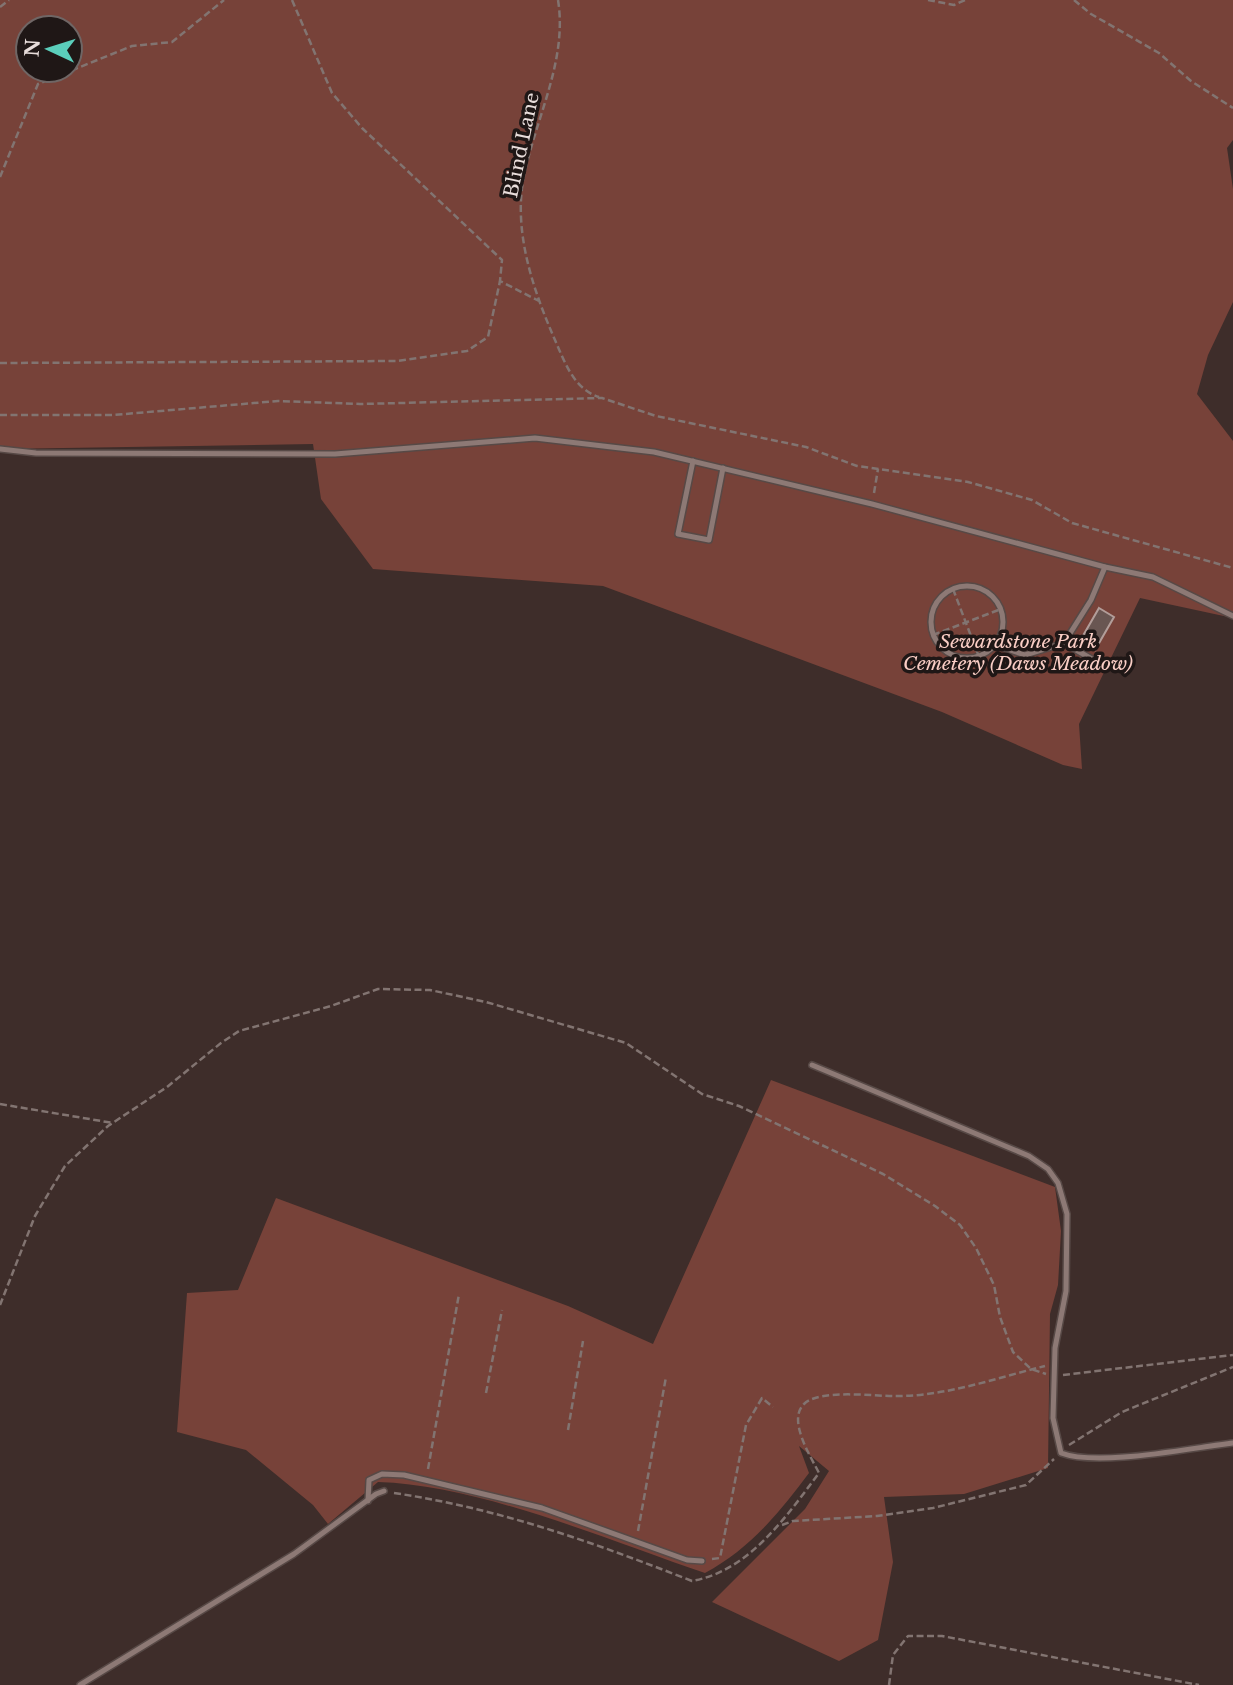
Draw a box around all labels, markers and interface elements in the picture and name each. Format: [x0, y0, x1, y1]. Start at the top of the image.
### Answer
north arrow [14, 14, 84, 84]
text: N [20, 38, 45, 58]
street label: Blind Lane [499, 90, 544, 200]
park label: Sewardstone Park Cemetery (Daws Meadow) [903, 630, 1133, 675]

